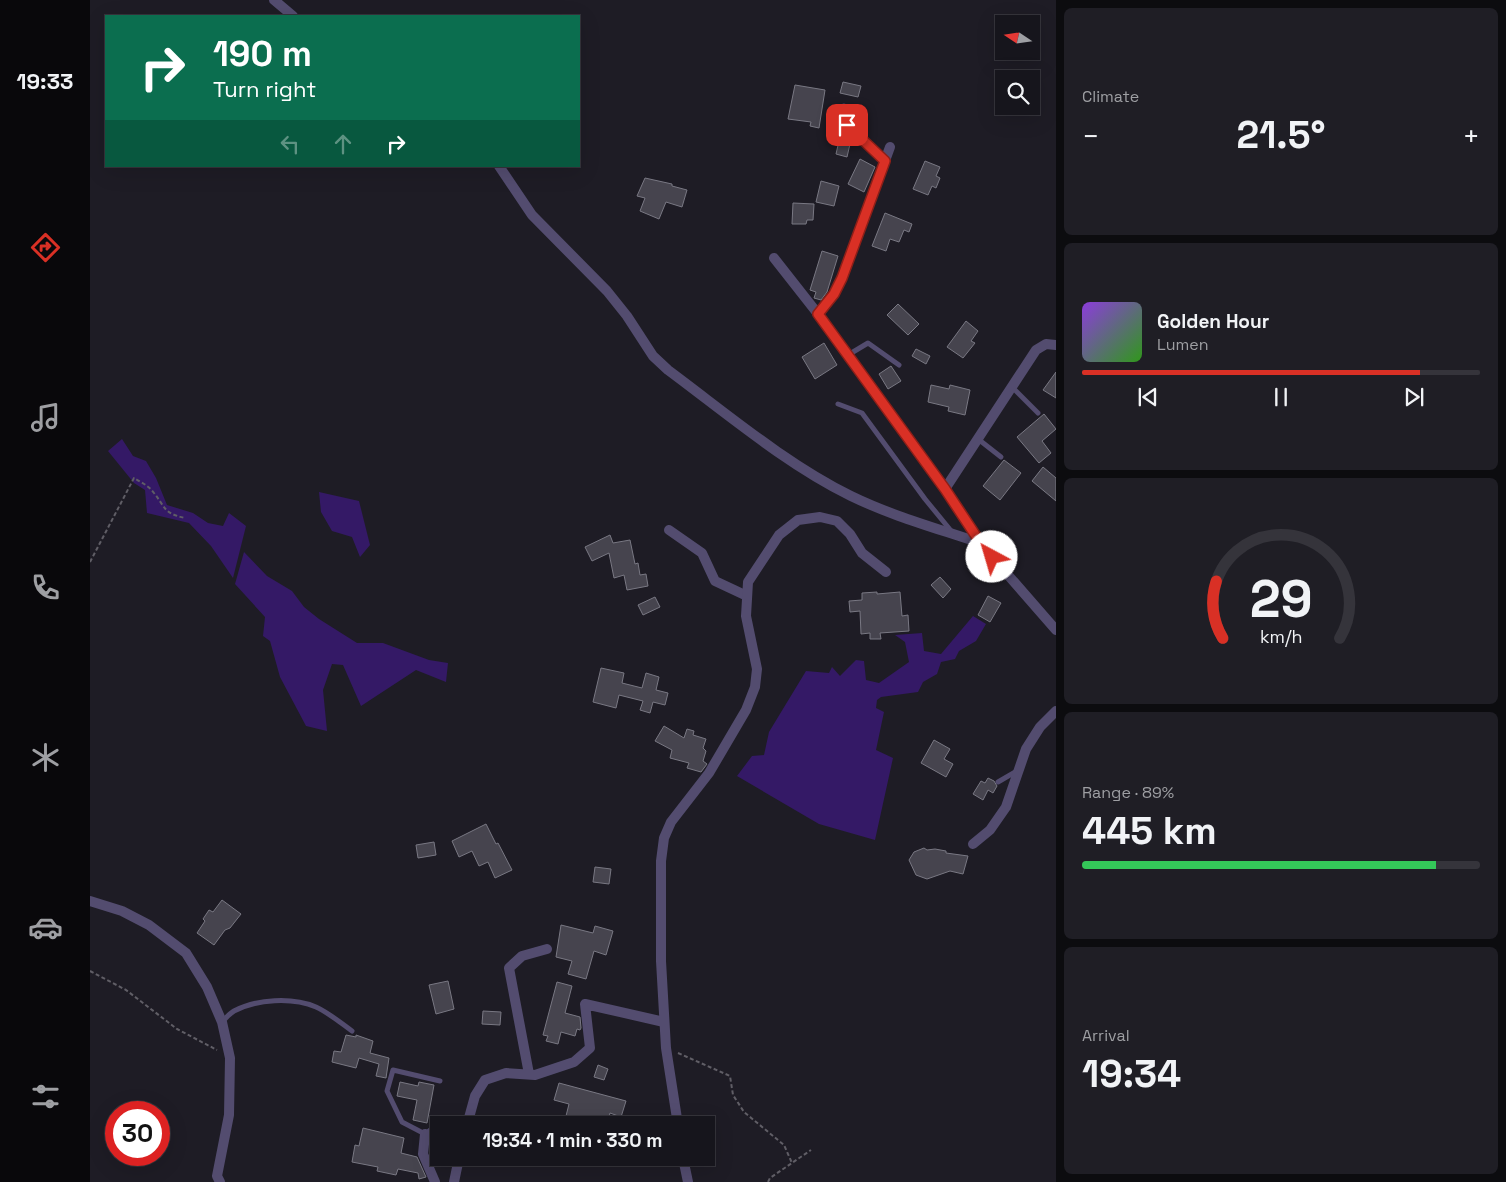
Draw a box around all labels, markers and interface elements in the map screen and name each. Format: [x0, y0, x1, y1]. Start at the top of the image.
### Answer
north arrow [995, 15, 1040, 60]
map controls [995, 15, 1040, 115]
text: 190 m [213, 32, 312, 76]
icon: right [130, 35, 195, 100]
text: 19:33 [17, 67, 73, 95]
button: search [995, 70, 1040, 115]
text: Turn right [213, 75, 316, 103]
text: Climate [1082, 86, 1139, 107]
pin [826, 104, 868, 146]
icon: arrive [833, 111, 861, 139]
text: 21.5° [1237, 111, 1325, 159]
text: − [1082, 118, 1099, 154]
text: + [1463, 118, 1480, 154]
icon: left [276, 130, 304, 158]
icon: ahead [329, 130, 357, 158]
icon: right [382, 130, 410, 158]
icon: directions [28, 230, 63, 265]
text: Golden Hour [1157, 309, 1269, 334]
text: Lumen [1157, 334, 1209, 355]
icon: previous [1134, 383, 1162, 411]
icon: pause [1267, 383, 1295, 411]
icon: next [1400, 383, 1428, 411]
icon: music [28, 400, 63, 435]
position arrow [965, 530, 1017, 582]
text: 29 [1250, 566, 1312, 632]
icon: phone [28, 570, 63, 605]
text: km/h [1260, 625, 1302, 648]
icon: climate [28, 740, 63, 775]
text: Range · 89% [1082, 782, 1174, 803]
text: 445 km [1082, 807, 1217, 855]
icon: car [28, 910, 63, 945]
text: Arrival [1082, 1025, 1130, 1046]
text: 19:34 [1082, 1050, 1181, 1098]
icon: filters [28, 1079, 63, 1114]
speed limit sign: 30 [105, 1101, 170, 1166]
text: 19:34 · 1 min · 330 m [482, 1128, 663, 1153]

